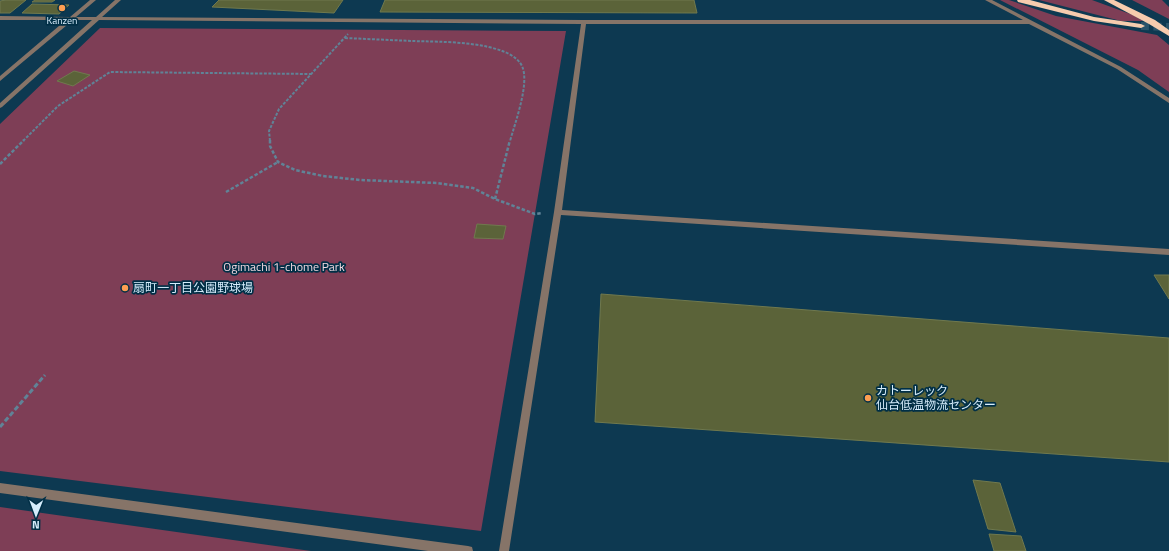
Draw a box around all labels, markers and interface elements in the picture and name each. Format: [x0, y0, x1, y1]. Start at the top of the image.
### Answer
marker: Kanzen [57, 3, 67, 13]
place label: Kanzen [46, 13, 78, 28]
park label: Ogimachi 1-chome Park [223, 257, 345, 276]
place label: 扇町一丁目公園野球場 [133, 278, 253, 297]
marker: 扇町一丁目公園野球場 [120, 283, 130, 293]
place label: カトーレック 仙台低温物流センター [876, 381, 996, 414]
marker: カトーレック 仙台低温物流センター [863, 393, 873, 403]
north arrow [16, 495, 56, 535]
text: N [32, 517, 40, 533]

